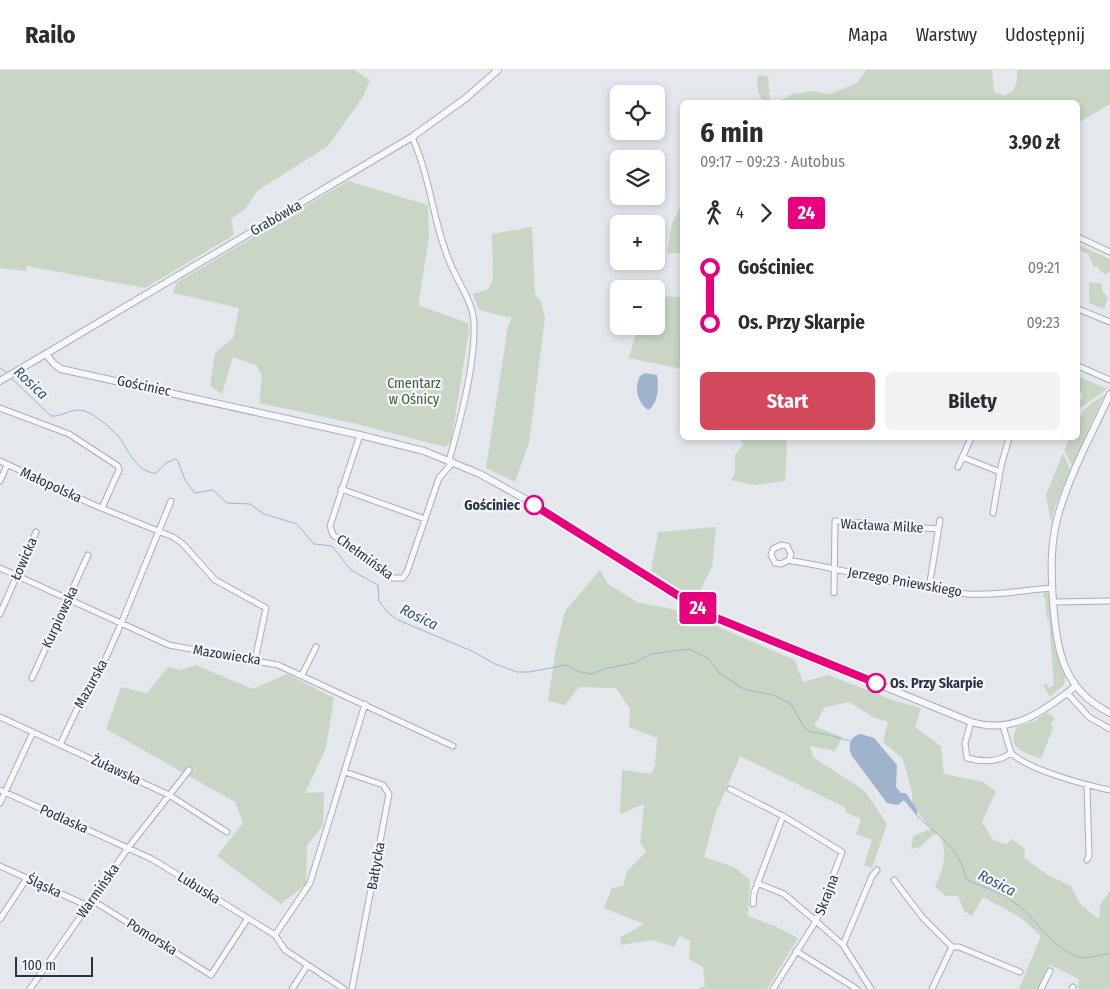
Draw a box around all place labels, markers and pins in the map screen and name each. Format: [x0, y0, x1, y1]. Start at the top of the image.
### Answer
marker: Gościniec [524, 495, 544, 515]
place label: Gościniec [464, 497, 521, 514]
marker: Os. Przy Skarpie [866, 673, 886, 693]
place label: Os. Przy Skarpie [890, 675, 983, 692]

